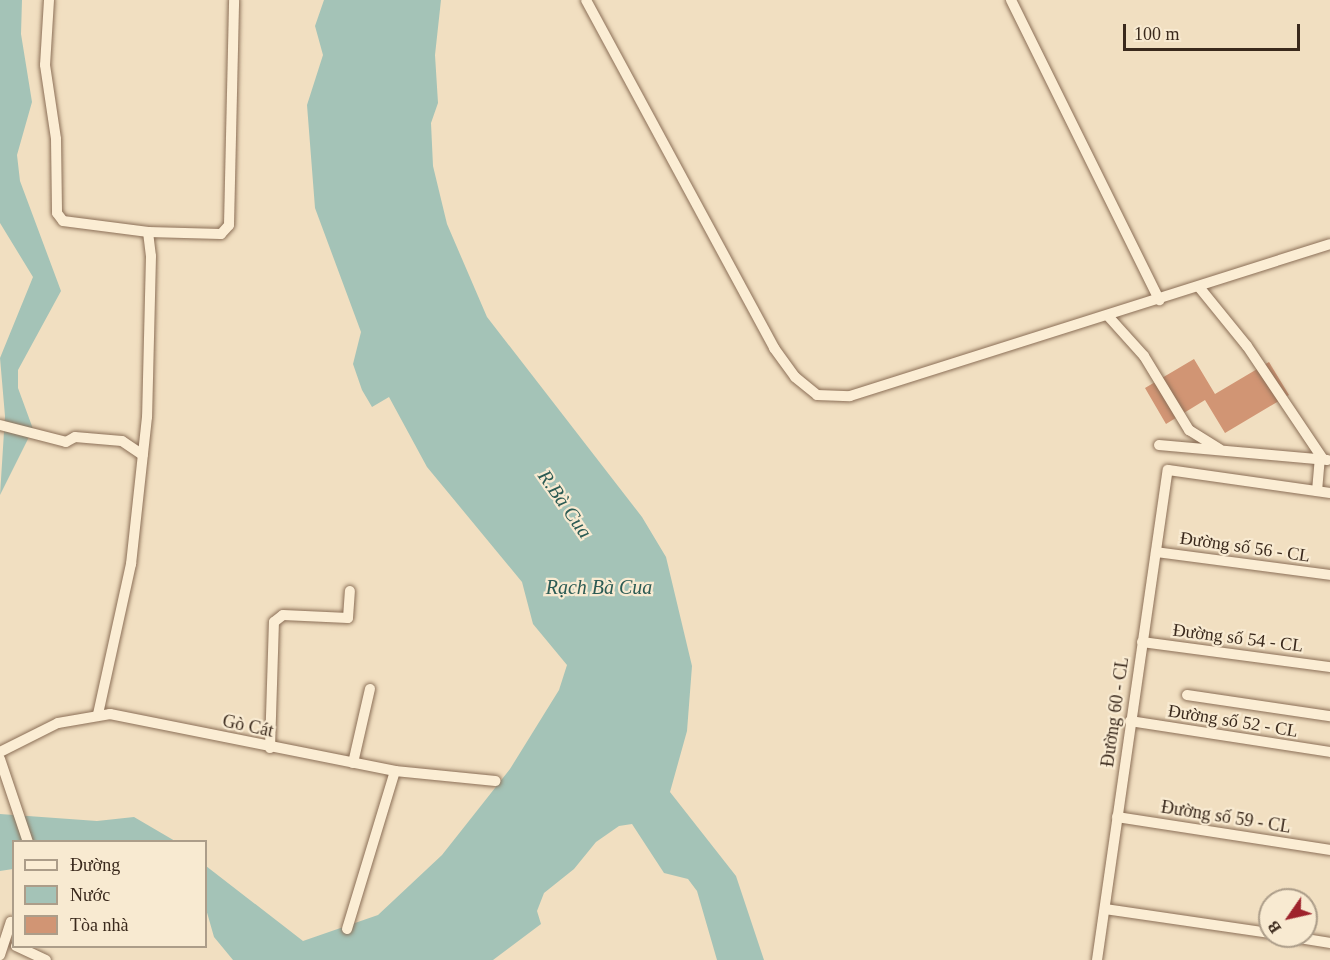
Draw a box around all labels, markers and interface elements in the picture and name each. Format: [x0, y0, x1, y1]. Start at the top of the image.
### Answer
scale bar [1126, 12, 1303, 50]
text: 100 m [1134, 24, 1180, 44]
water label: R.Bà Cua [533, 465, 597, 543]
street label: Đường số 56 - CL [1178, 527, 1312, 567]
water label: Rạch Bà Cua [546, 575, 652, 599]
street label: Đường số 54 - CL [1172, 619, 1304, 657]
street label: Đường 60 - CL [1097, 656, 1133, 768]
street label: Đường số 52 - CL [1166, 700, 1300, 742]
street label: Gò Cát [221, 710, 275, 742]
street label: Đường số 59 - CL [1159, 796, 1293, 838]
legend [12, 840, 207, 948]
text: Đường [70, 855, 120, 875]
text: Nước [70, 885, 110, 905]
north arrow [1258, 888, 1318, 948]
text: Tòa nhà [70, 915, 128, 935]
text: B [1264, 918, 1284, 936]

